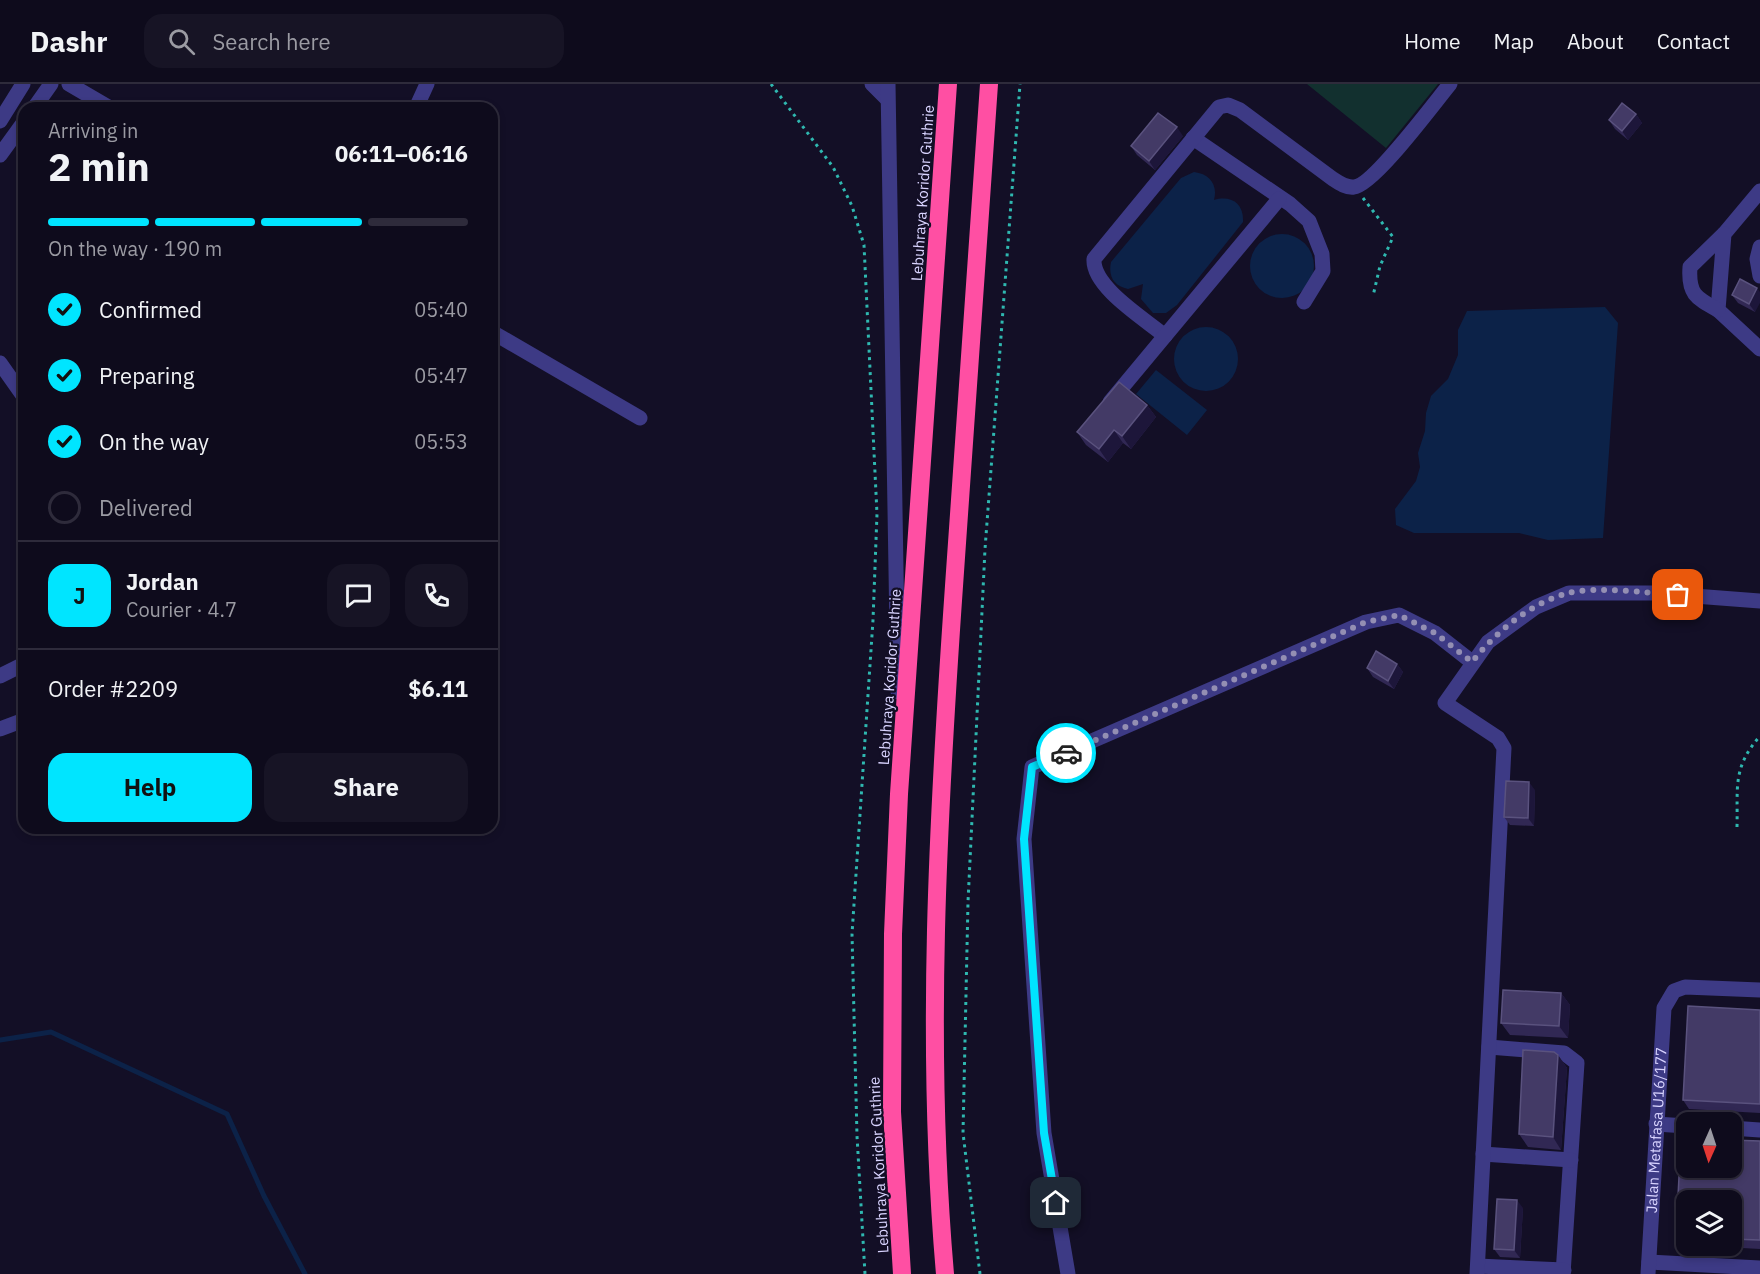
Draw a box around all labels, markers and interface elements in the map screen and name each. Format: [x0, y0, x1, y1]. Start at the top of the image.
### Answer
search box [144, 14, 564, 68]
text: Dashr [30, 23, 108, 60]
icon: search [165, 25, 198, 58]
text: Search here [213, 27, 331, 56]
text: Home [1404, 27, 1461, 55]
text: Map [1494, 27, 1534, 55]
text: About [1567, 27, 1624, 55]
text: Contact [1657, 27, 1730, 55]
street label: Lebuhraya Koridor Guthrie [907, 104, 938, 282]
text: Arriving in [48, 117, 138, 144]
text: 06:11–06:16 [335, 139, 468, 168]
text: 2 min [48, 141, 150, 192]
text: On the way · 190 m [48, 235, 222, 262]
icon: check [48, 293, 81, 326]
text: Confirmed [99, 295, 202, 324]
text: 05:40 [414, 296, 468, 323]
icon: check [48, 359, 81, 392]
text: Preparing [99, 361, 194, 390]
text: 05:47 [414, 362, 468, 389]
icon: check [48, 425, 81, 458]
text: On the way [99, 427, 209, 456]
text: 05:53 [414, 428, 468, 455]
text: Delivered [99, 493, 193, 522]
button: chat [327, 564, 390, 627]
button: phone [405, 564, 468, 627]
text: Jordan [126, 567, 199, 596]
pin [1652, 569, 1703, 620]
icon: bag [1661, 578, 1694, 611]
text: J [73, 581, 86, 610]
street label: Lebuhraya Koridor Guthrie [874, 588, 905, 766]
text: Courier · 4.7 [126, 596, 237, 623]
text: Order #2209 [48, 674, 178, 703]
text: $6.11 [408, 674, 468, 703]
courier [1036, 723, 1096, 783]
icon: car [1050, 737, 1083, 770]
button: Help [48, 753, 252, 822]
button: Share [264, 753, 468, 822]
street label: Jalan Metafasa U16/177 [1642, 1047, 1671, 1214]
street label: Lebuhraya Koridor Guthrie [864, 1076, 893, 1254]
north arrow [1676, 1112, 1742, 1178]
map controls [1676, 1112, 1742, 1256]
pin [1030, 1177, 1081, 1228]
icon: home [1039, 1186, 1072, 1219]
button: layers [1676, 1190, 1742, 1256]

